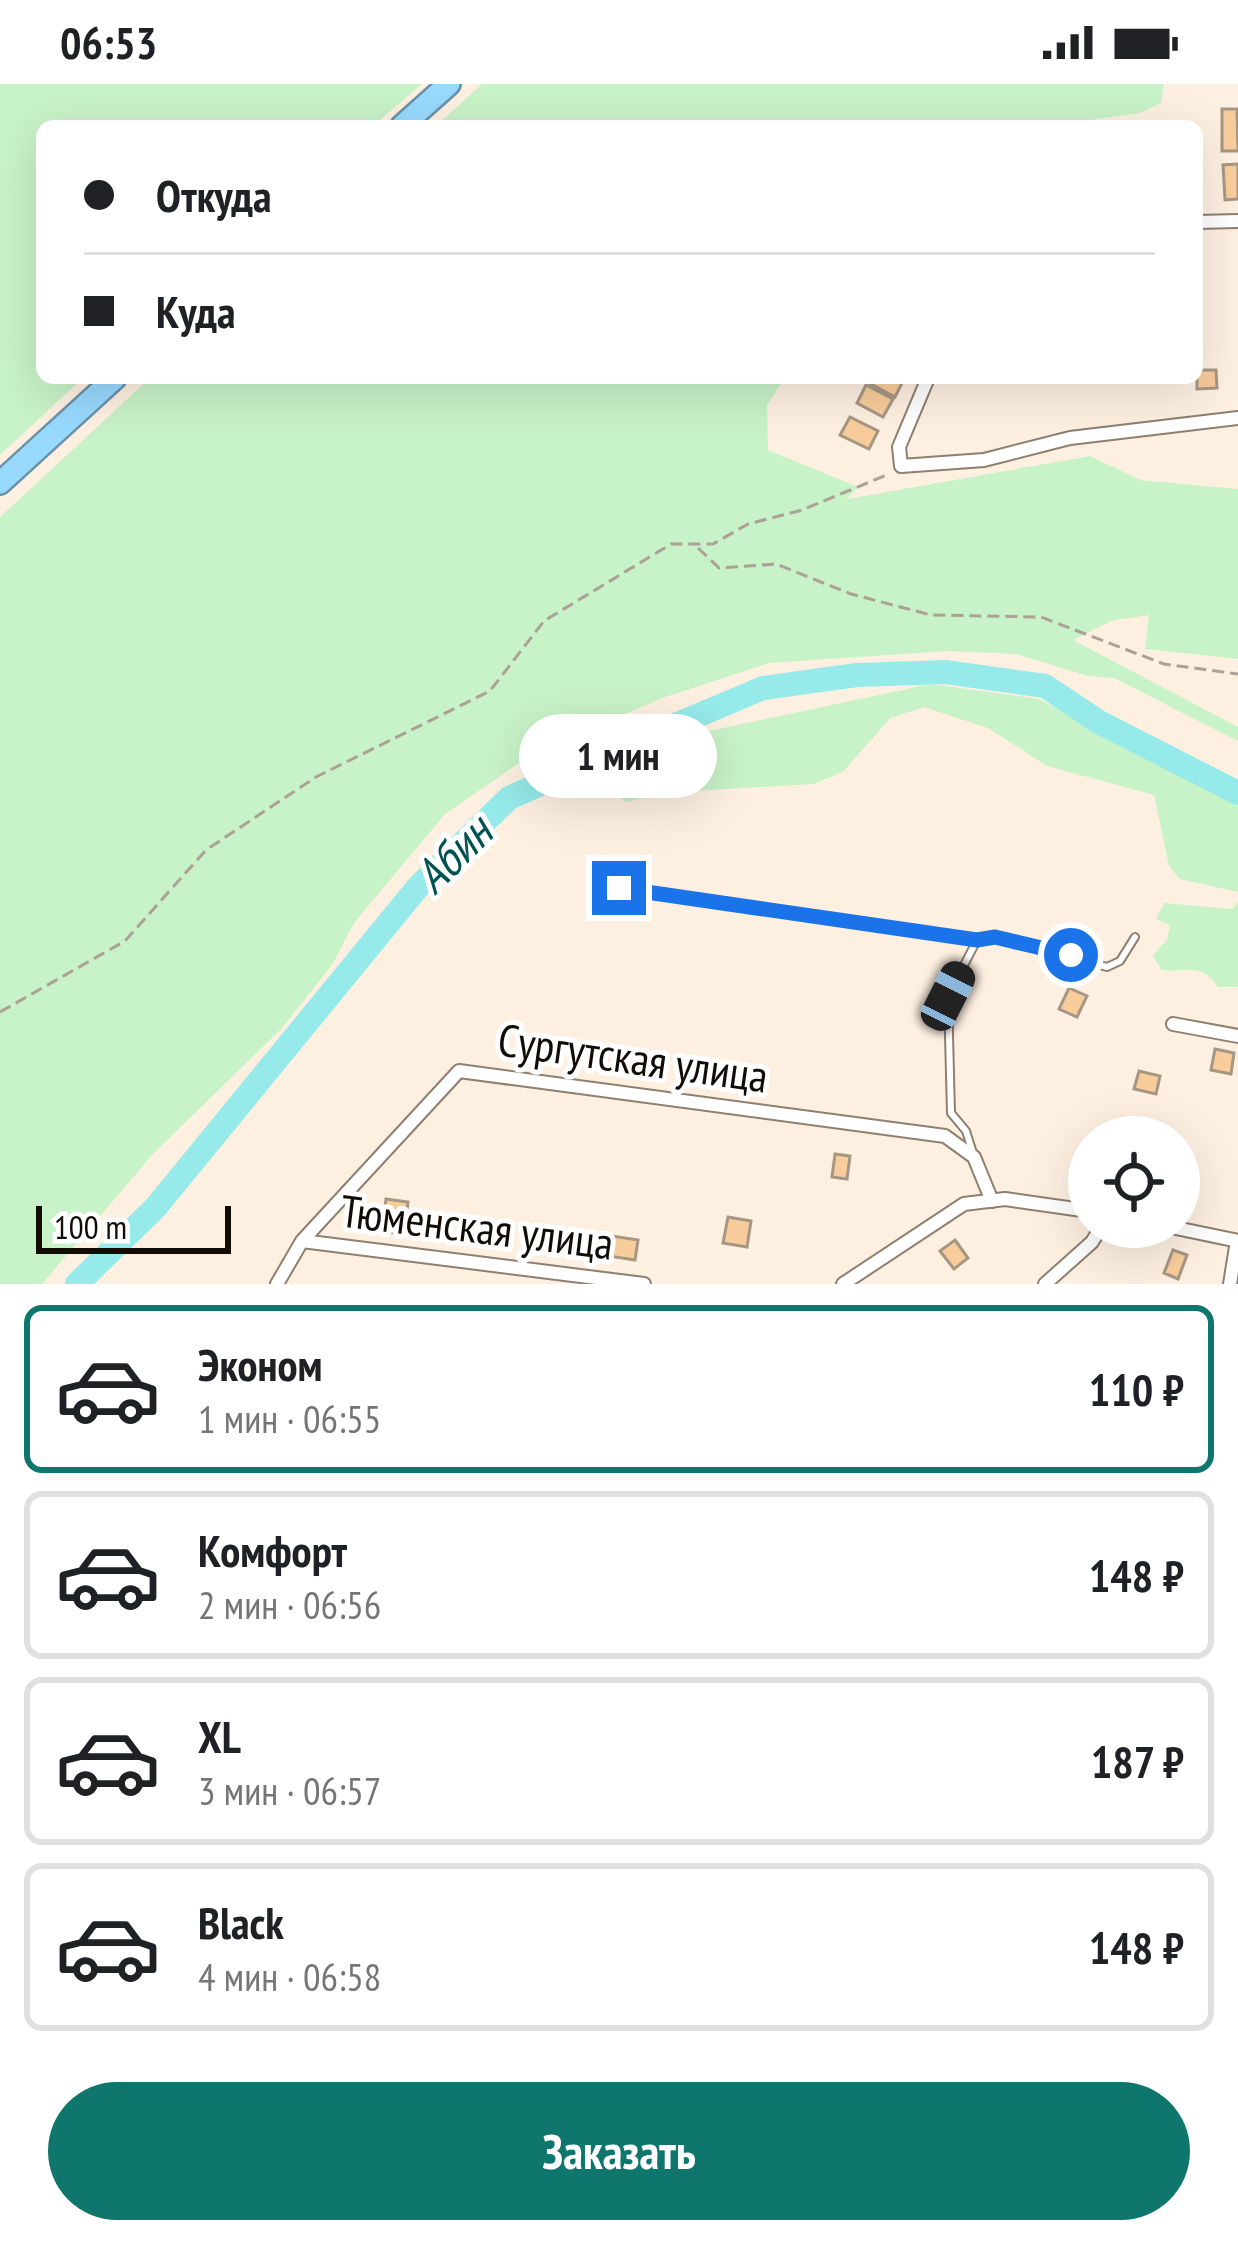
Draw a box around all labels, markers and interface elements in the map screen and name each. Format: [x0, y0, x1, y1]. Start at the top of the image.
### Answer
text: 06:53 [60, 13, 157, 71]
text: Откуда [156, 166, 272, 224]
text: Куда [156, 282, 235, 340]
callout: 1 мин [520, 714, 718, 798]
text: 1 мин [576, 730, 660, 781]
water label: Абин [400, 798, 507, 905]
route end [592, 861, 646, 915]
route start [1044, 928, 1098, 982]
car [916, 956, 980, 1036]
street label: Сургутская улица [495, 1009, 772, 1105]
map controls [1068, 1116, 1200, 1248]
button: locate [1068, 1116, 1200, 1248]
street label: Тюменская улица [337, 1181, 617, 1272]
scale bar [36, 1200, 231, 1253]
text: 100 m [54, 1205, 127, 1248]
icon: car [54, 1335, 162, 1443]
text: Эконом [198, 1335, 322, 1393]
text: 110 ₽ [1089, 1360, 1184, 1418]
text: 1 мин · 06:55 [198, 1393, 381, 1444]
icon: car [54, 1521, 162, 1629]
text: Комфорт [198, 1521, 347, 1579]
text: 148 ₽ [1089, 1546, 1184, 1604]
text: 2 мин · 06:56 [198, 1579, 381, 1630]
icon: car [54, 1707, 162, 1815]
text: XL [198, 1707, 241, 1765]
text: 187 ₽ [1091, 1732, 1184, 1790]
text: 3 мин · 06:57 [198, 1765, 381, 1816]
icon: car [54, 1893, 162, 2001]
text: Black [198, 1893, 284, 1951]
text: 148 ₽ [1089, 1918, 1184, 1976]
text: 4 мин · 06:58 [198, 1951, 381, 2002]
button: Заказать [48, 2082, 1190, 2220]

